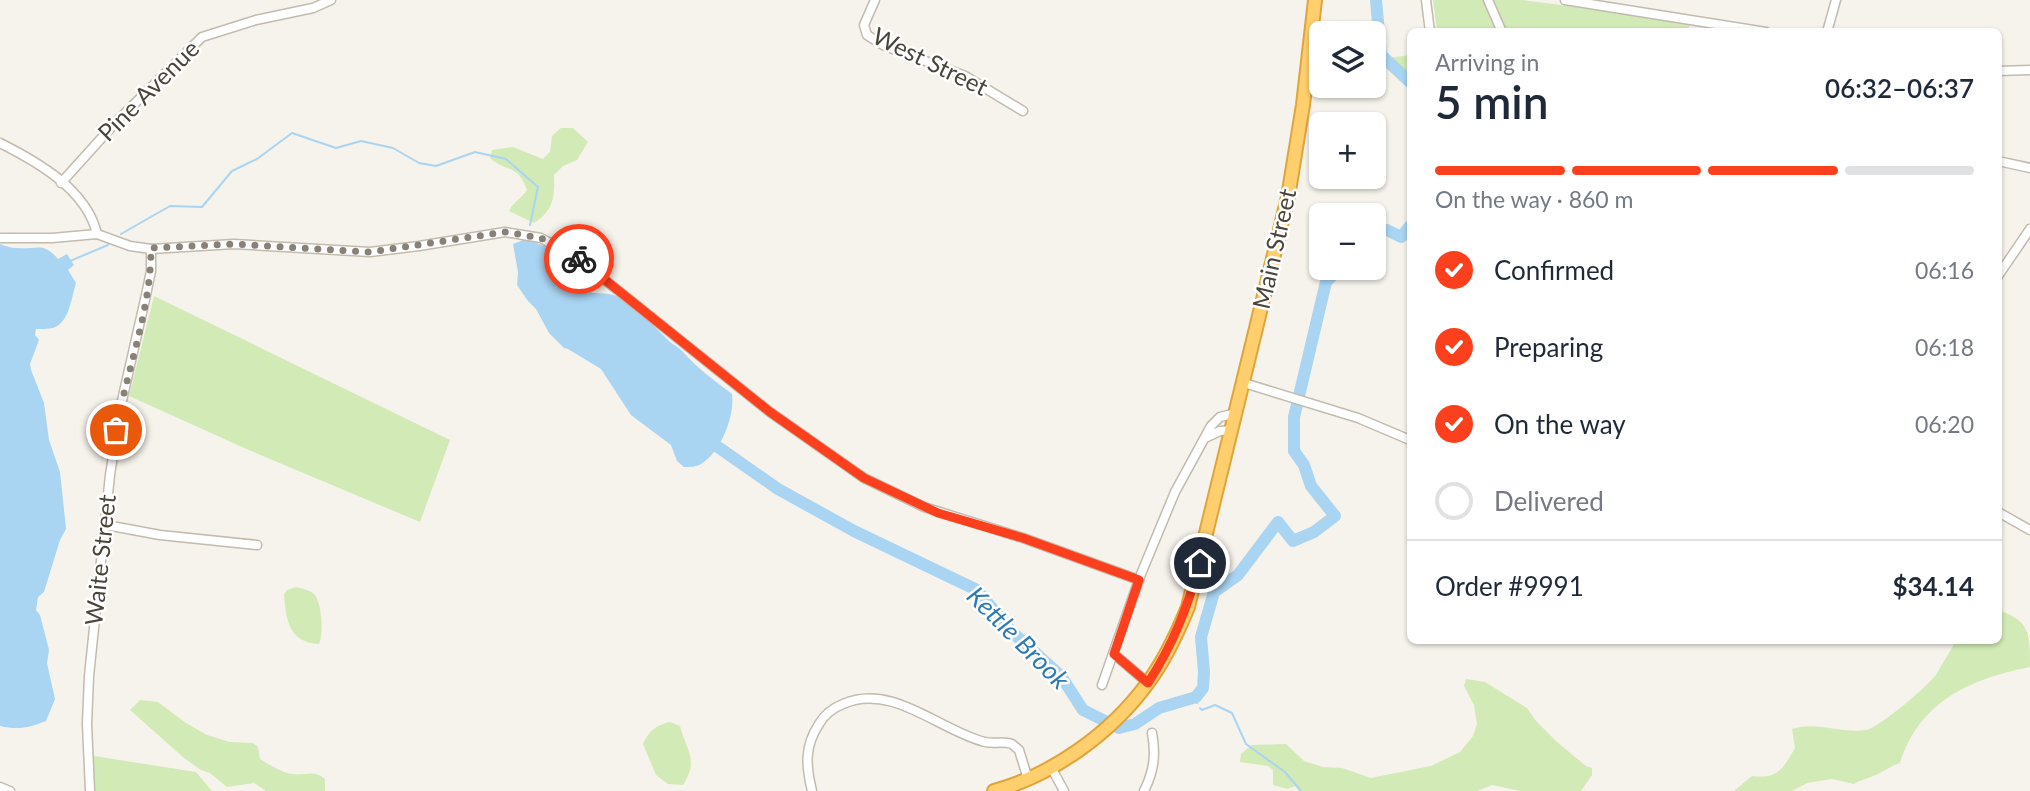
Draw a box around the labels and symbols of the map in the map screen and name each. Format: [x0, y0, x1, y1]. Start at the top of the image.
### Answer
street label: West Street [868, 20, 993, 101]
street label: Pine Avenue [91, 33, 204, 146]
street label: Main Street [1246, 185, 1302, 312]
courier [544, 224, 614, 294]
pin [86, 400, 146, 460]
street label: Waite Street [78, 492, 121, 627]
pin [1170, 533, 1230, 593]
water label: Kettle Brook [961, 579, 1077, 696]

